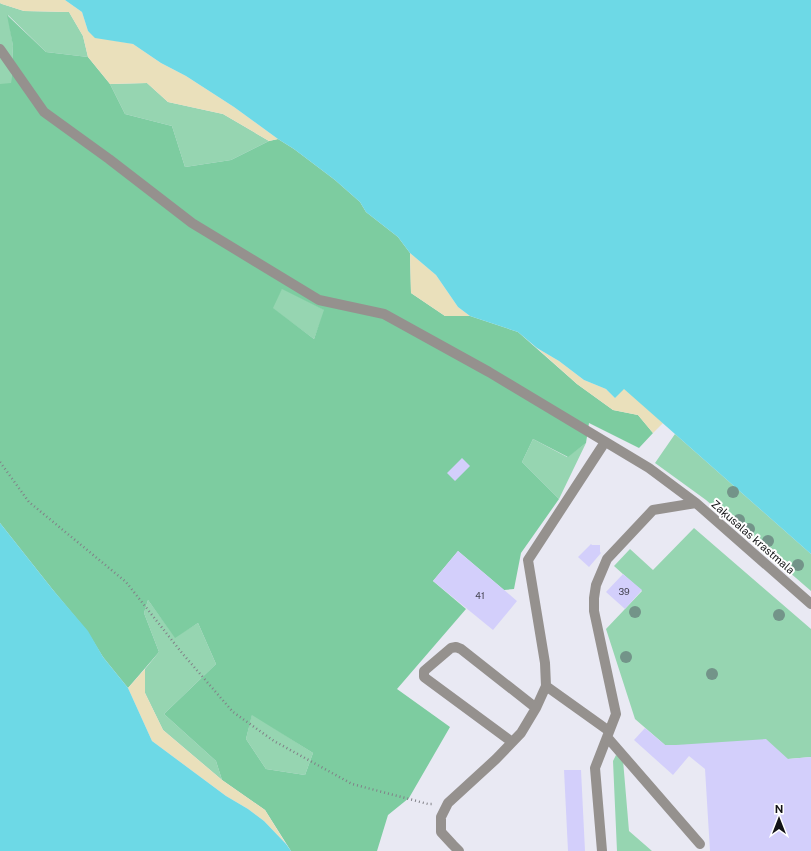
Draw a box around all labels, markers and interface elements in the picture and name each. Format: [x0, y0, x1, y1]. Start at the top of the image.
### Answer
street label: Zaķusalas krastmala [709, 498, 797, 576]
house number: 39 [618, 586, 630, 597]
house number: 41 [475, 590, 485, 601]
north arrow [759, 799, 799, 839]
text: N [775, 803, 783, 815]

